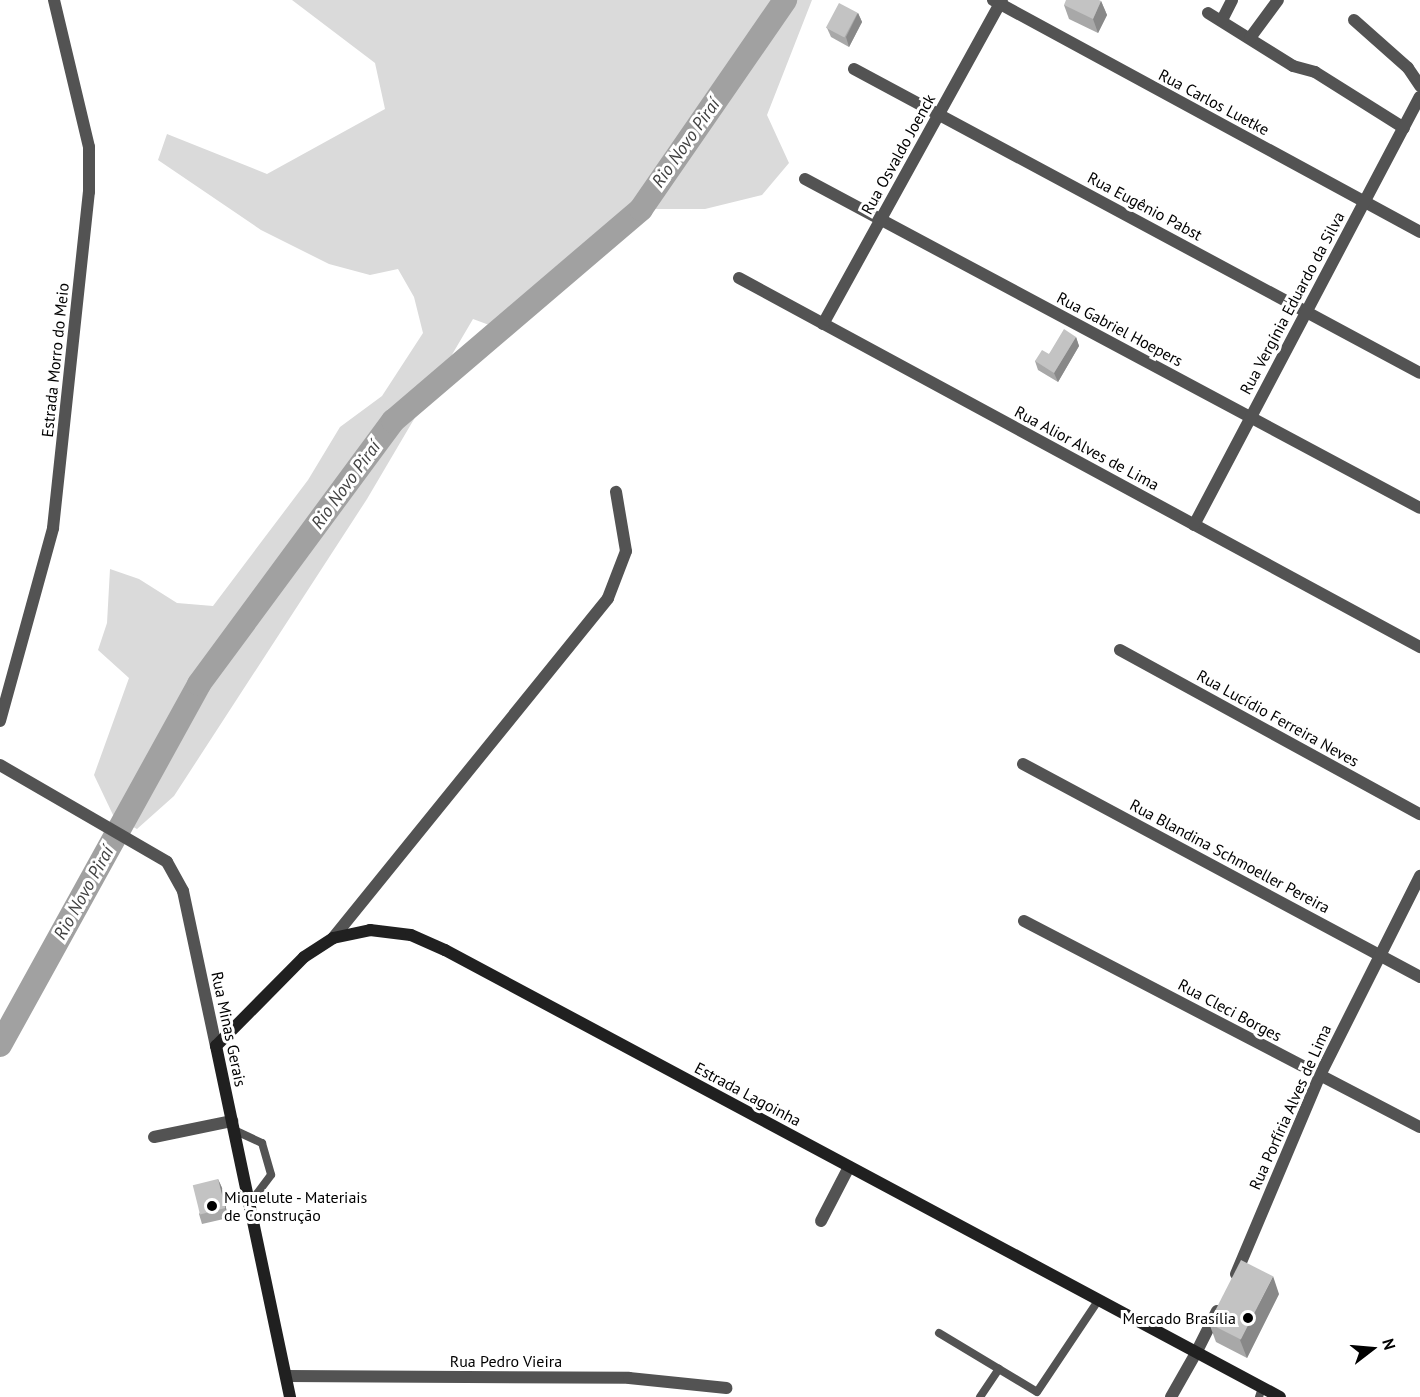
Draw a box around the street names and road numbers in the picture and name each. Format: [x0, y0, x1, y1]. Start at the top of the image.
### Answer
street label: Rua Carlos Luetke [1155, 65, 1273, 139]
street label: Rua Osvaldo Joenck [857, 90, 939, 218]
street label: Rua Eugênio Pabst [1084, 168, 1206, 244]
street label: Rua Vergínia Eduardo da Silva [1235, 208, 1349, 398]
street label: Estrada Morro do Meio [37, 282, 73, 438]
street label: Rua Gabriel Hoepers [1054, 288, 1186, 370]
street label: Rua Alior Alves de Lima [1011, 401, 1163, 495]
street label: Rua Lucídio Ferreira Neves [1194, 665, 1362, 771]
street label: Rua Blandina Schmoeller Pereira [1127, 795, 1333, 917]
street label: Rua Minas Gerais [207, 970, 251, 1088]
street label: Rua Cleci Borges [1175, 975, 1285, 1045]
street label: Rua Porfíria Alves de Lima [1245, 1021, 1335, 1193]
street label: Estrada Lagoinha [692, 1058, 804, 1130]
street label: Rua Pedro Vieira [450, 1351, 562, 1371]

